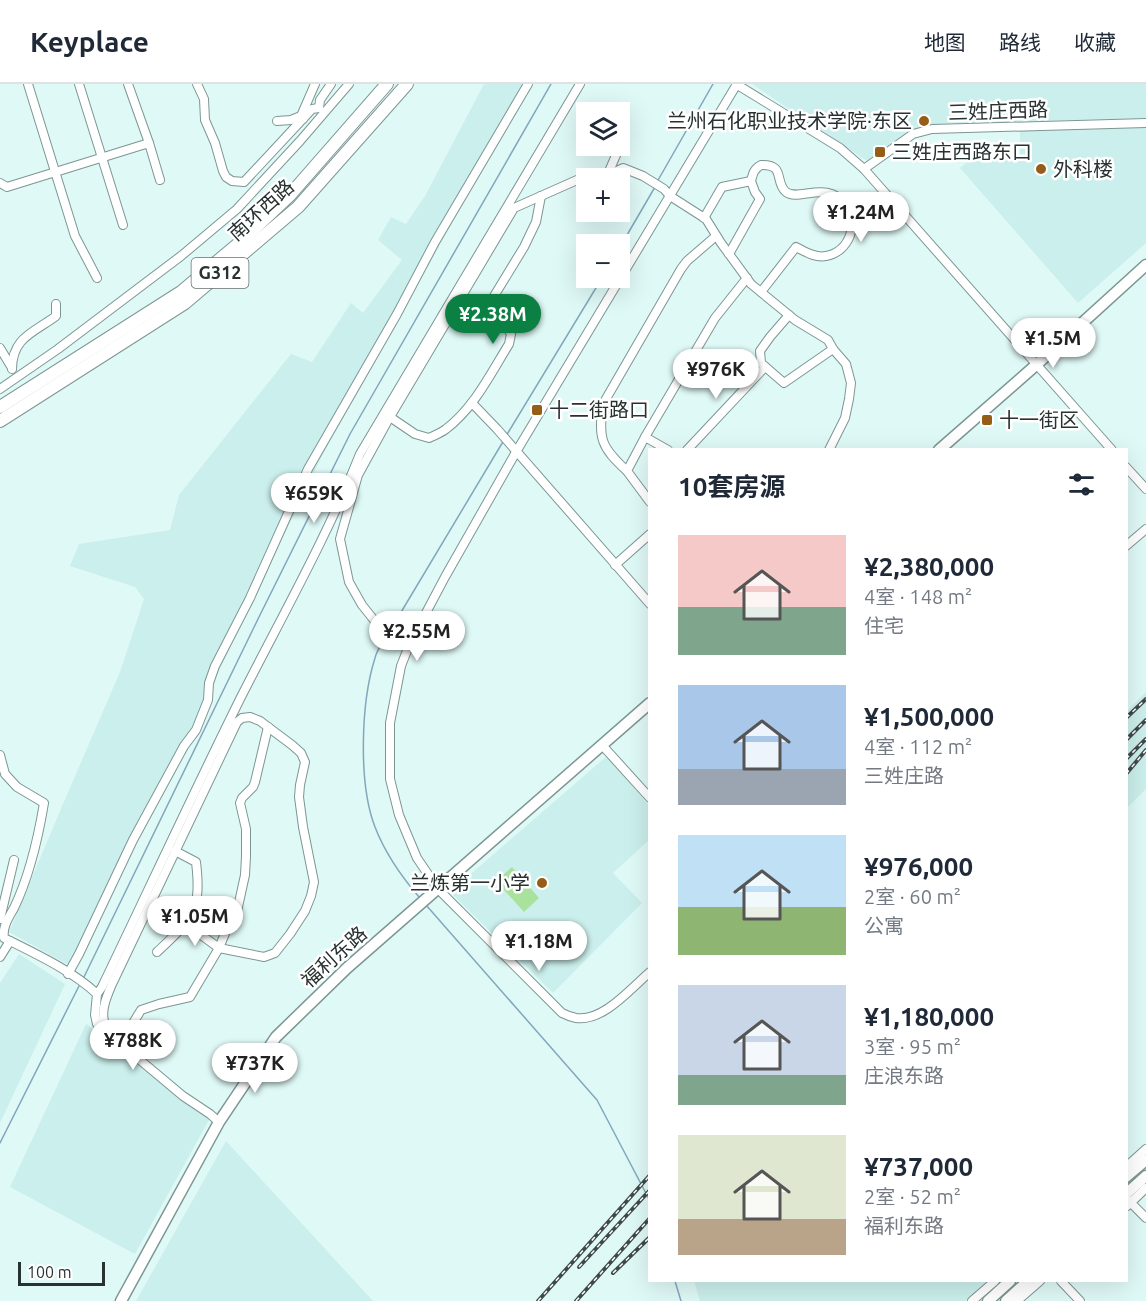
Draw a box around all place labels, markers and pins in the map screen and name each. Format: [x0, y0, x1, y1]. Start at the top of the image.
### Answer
place label: 兰州石化职业技术学院·东区 [667, 109, 912, 132]
marker: 兰州石化职业技术学院·东区 [917, 114, 931, 128]
place label: 三姓庄西路东口 [892, 140, 1032, 163]
marker: 三姓庄西路东口 [873, 145, 887, 159]
place label: 外科楼 [1053, 157, 1113, 180]
marker: 外科楼 [1034, 162, 1048, 176]
pin: ¥1.24M [812, 192, 910, 243]
pin: ¥2.38M [444, 294, 542, 345]
pin: ¥1.5M [1011, 318, 1095, 369]
pin: ¥976K [674, 349, 758, 400]
place label: 十二街路口 [549, 398, 649, 421]
marker: 十二街路口 [530, 403, 544, 417]
place label: 十一街区 [999, 408, 1079, 431]
marker: 十一街区 [980, 413, 994, 427]
pin: ¥659K [272, 473, 356, 524]
pin: ¥2.55M [368, 611, 466, 662]
place label: 兰炼第一小学 [410, 871, 530, 894]
marker: 兰炼第一小学 [535, 876, 549, 890]
pin: ¥1.05M [146, 896, 244, 947]
pin: ¥1.18M [490, 921, 588, 972]
pin: ¥788K [91, 1020, 175, 1071]
pin: ¥737K [213, 1043, 297, 1094]

